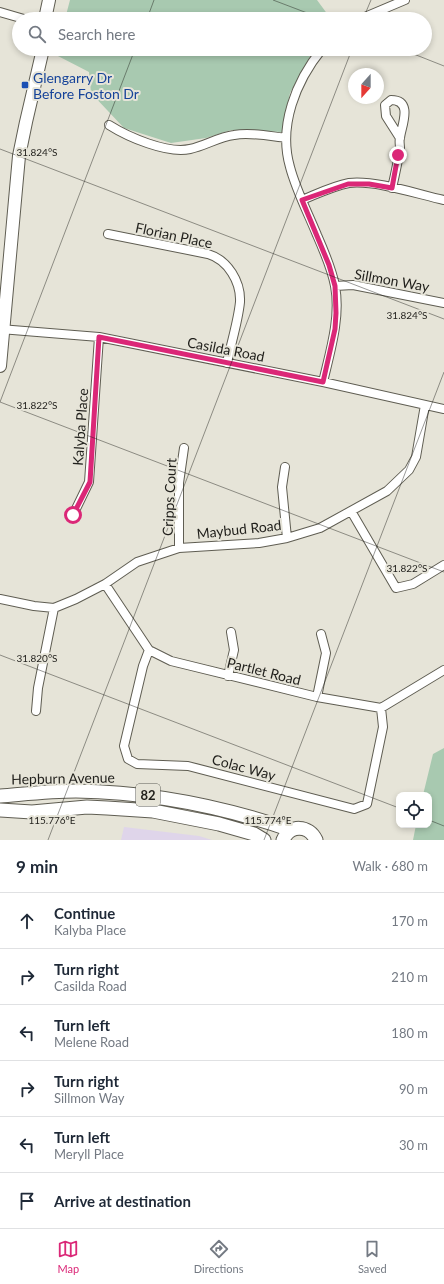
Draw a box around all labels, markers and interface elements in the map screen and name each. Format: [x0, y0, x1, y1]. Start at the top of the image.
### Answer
search box [12, 12, 432, 56]
icon: search [26, 23, 48, 45]
text: Search here [58, 25, 135, 43]
north arrow [348, 68, 384, 104]
place label: Glengarry Dr Before Foston Dr [33, 69, 139, 102]
marker: Glengarry Dr Before Foston Dr [20, 80, 30, 90]
text: 31.824°S [17, 146, 57, 158]
route end [389, 146, 407, 164]
street label: Florian Place [134, 219, 214, 251]
street label: Sillmon Way [353, 265, 432, 295]
text: 31.824°S [387, 309, 427, 321]
street label: Casilda Road [186, 333, 266, 365]
street label: Kalyba Place [69, 388, 91, 466]
text: 31.822°S [17, 399, 57, 411]
street label: Cripps Court [158, 458, 180, 536]
route start [64, 506, 82, 524]
street label: Maybud Road [196, 516, 282, 542]
text: 31.822°S [387, 562, 427, 574]
text: 31.820°S [17, 652, 57, 664]
street label: Partlet Road [225, 654, 303, 688]
street label: Colac Way [210, 750, 278, 784]
street label: Hepburn Avenue [11, 769, 115, 787]
road number: 82 [136, 784, 160, 806]
map controls [396, 792, 432, 828]
button: locate [396, 792, 432, 828]
text: 115.776°E [28, 814, 76, 826]
text: 115.774°E [244, 814, 292, 826]
text: 9 min [16, 856, 58, 877]
text: Walk · 680 m [352, 858, 428, 874]
text: Continue [54, 904, 115, 922]
icon: ahead [16, 910, 38, 932]
text: 170 m [391, 913, 428, 929]
text: Kalyba Place [54, 922, 126, 938]
text: Turn right [54, 960, 119, 978]
icon: right [16, 966, 38, 988]
text: 210 m [391, 969, 428, 985]
text: Casilda Road [54, 978, 127, 994]
text: Turn left [54, 1016, 110, 1034]
icon: left [16, 1022, 38, 1044]
text: 180 m [391, 1025, 428, 1041]
text: Melene Road [54, 1034, 129, 1050]
text: Turn right [54, 1072, 119, 1090]
icon: right [16, 1078, 38, 1100]
text: 90 m [399, 1081, 428, 1097]
text: Sillmon Way [54, 1090, 124, 1106]
text: Turn left [54, 1128, 110, 1146]
icon: left [16, 1134, 38, 1156]
text: 30 m [399, 1137, 428, 1153]
text: Meryll Place [54, 1146, 124, 1162]
icon: arrive [16, 1190, 38, 1212]
text: Arrive at destination [54, 1192, 191, 1210]
tab: Map [57, 1238, 79, 1275]
tab: Directions [194, 1238, 243, 1275]
tab: Saved [358, 1238, 387, 1275]

